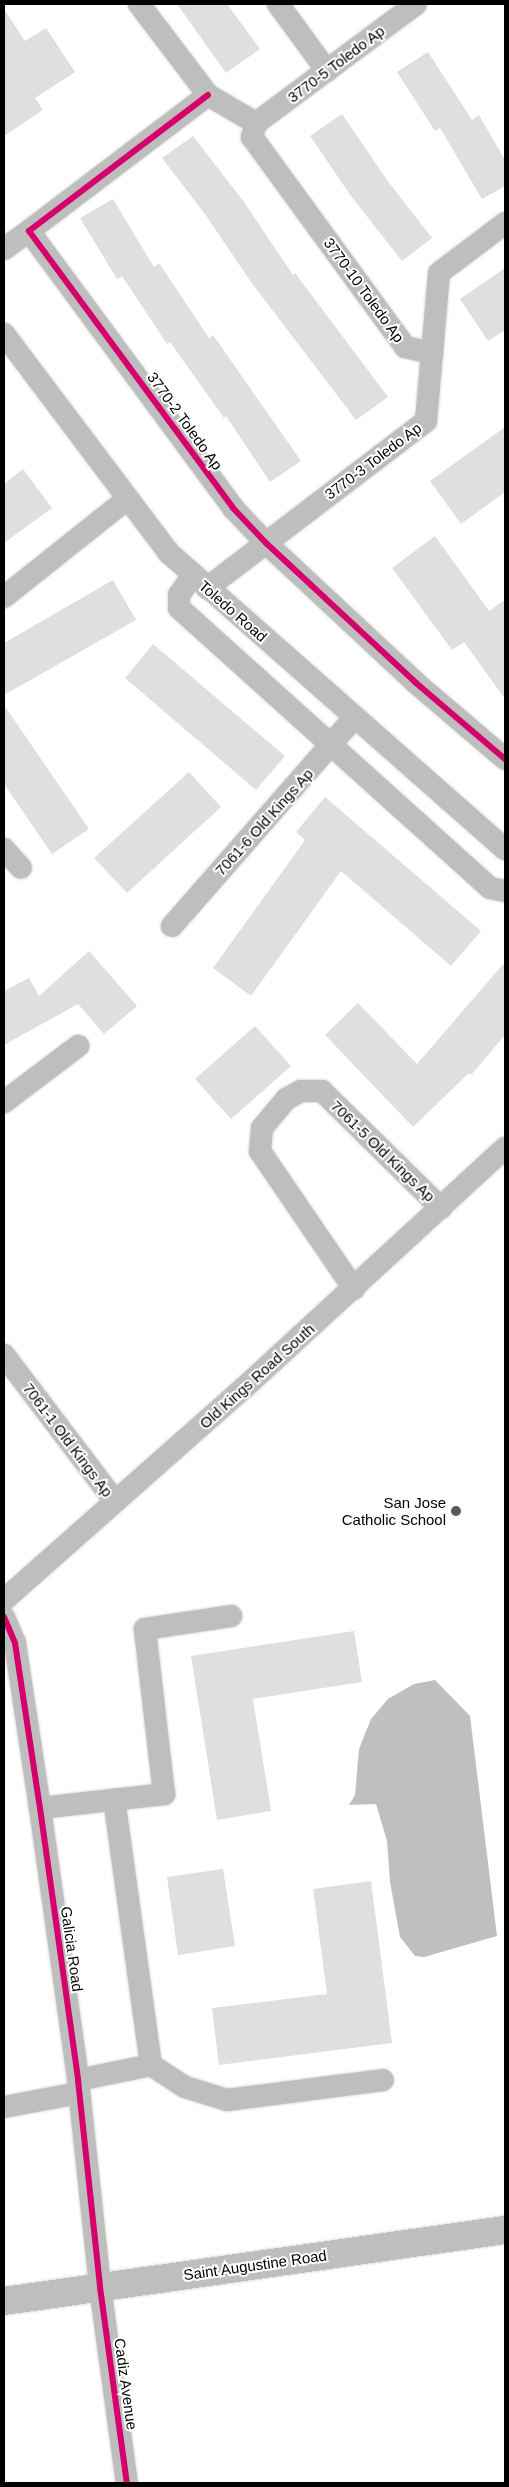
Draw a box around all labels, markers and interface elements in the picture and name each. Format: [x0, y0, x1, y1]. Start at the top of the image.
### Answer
street label: 3770-5 Toledo Ap [284, 21, 388, 107]
street label: 3770-10 Toledo Ap [320, 234, 408, 346]
street label: 3770-2 Toledo Ap [143, 368, 227, 474]
street label: 3770-3 Toledo Ap [321, 418, 425, 504]
street label: Toledo Road [195, 577, 271, 645]
street label: 7061-6 Old Kings Ap [211, 765, 317, 879]
street label: 7061-5 Old Kings Ap [327, 1096, 439, 1206]
street label: Old Kings Road South [196, 1320, 318, 1432]
street label: 7061-1 Old Kings Ap [19, 1379, 117, 1501]
place label: San Jose Catholic School [342, 1493, 446, 1528]
marker: San Jose Catholic School [450, 1505, 462, 1517]
street label: Galicia Road [57, 1905, 87, 1993]
street label: Saint Augustine Road [182, 2246, 328, 2284]
street label: Cadiz Avenue [111, 2337, 141, 2431]

